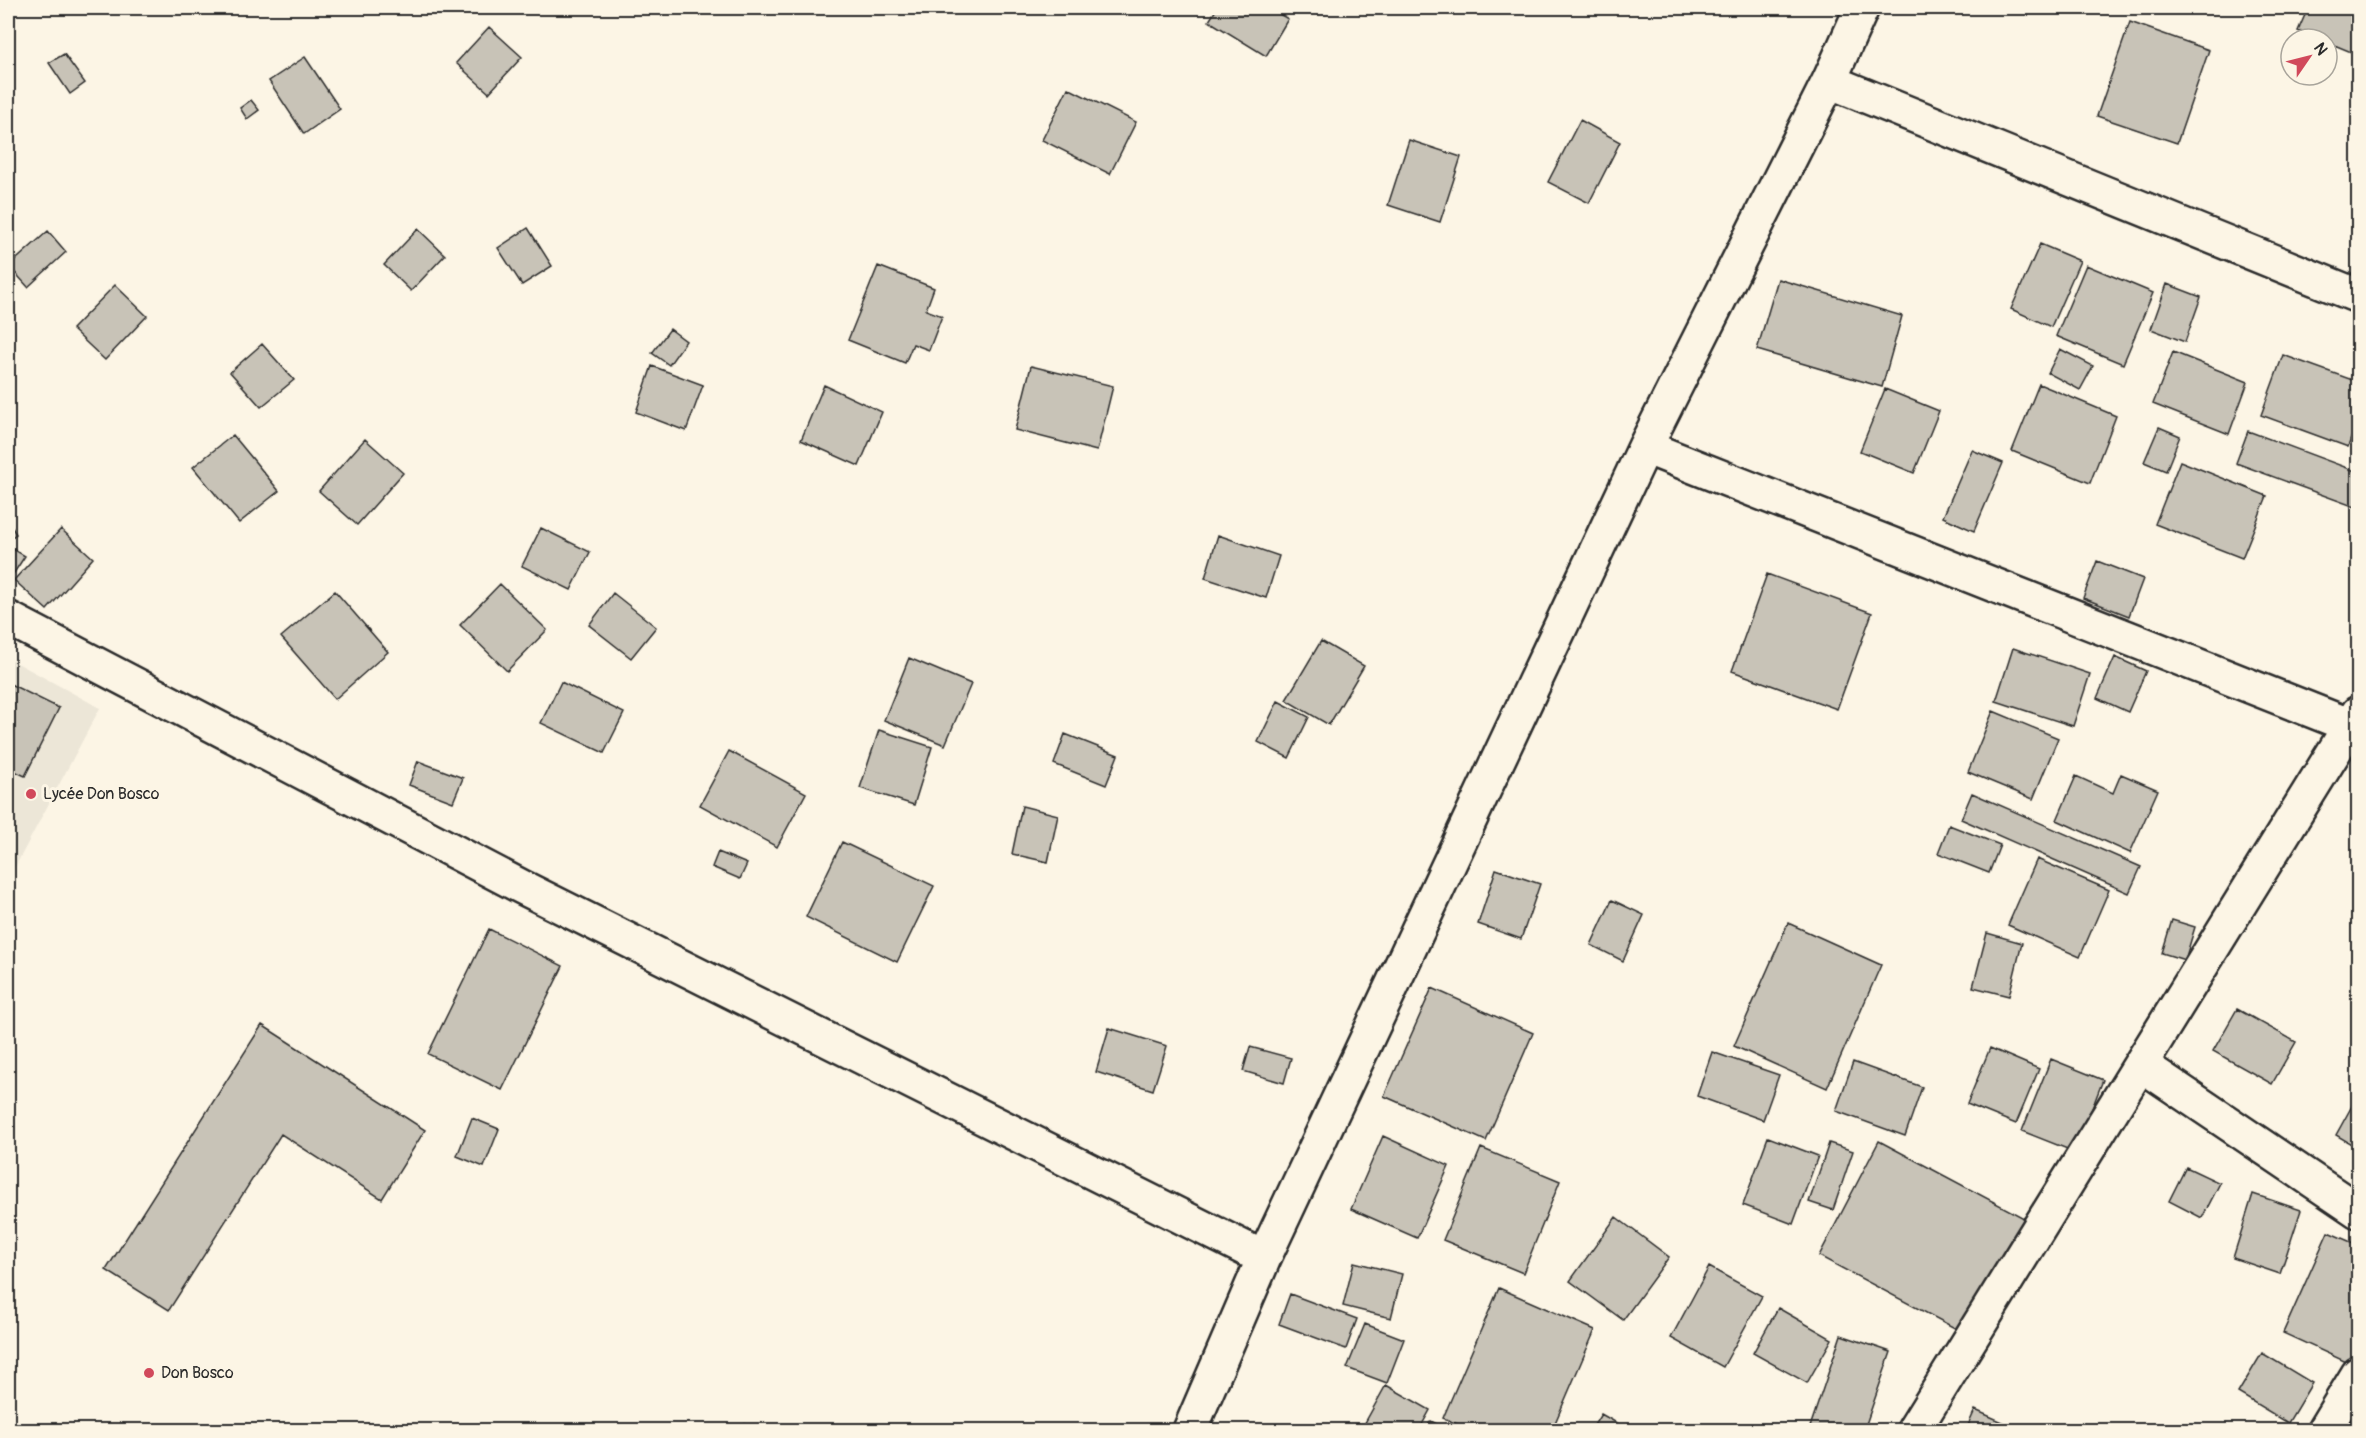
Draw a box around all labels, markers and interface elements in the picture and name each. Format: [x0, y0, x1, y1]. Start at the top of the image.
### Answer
north arrow [2279, 27, 2339, 87]
text: N [2309, 39, 2332, 59]
place label: Lycée Don Bosco [43, 784, 160, 804]
marker: Lycée Don Bosco [24, 787, 38, 801]
place label: Don Bosco [161, 1363, 234, 1383]
marker: Don Bosco [142, 1366, 156, 1380]

